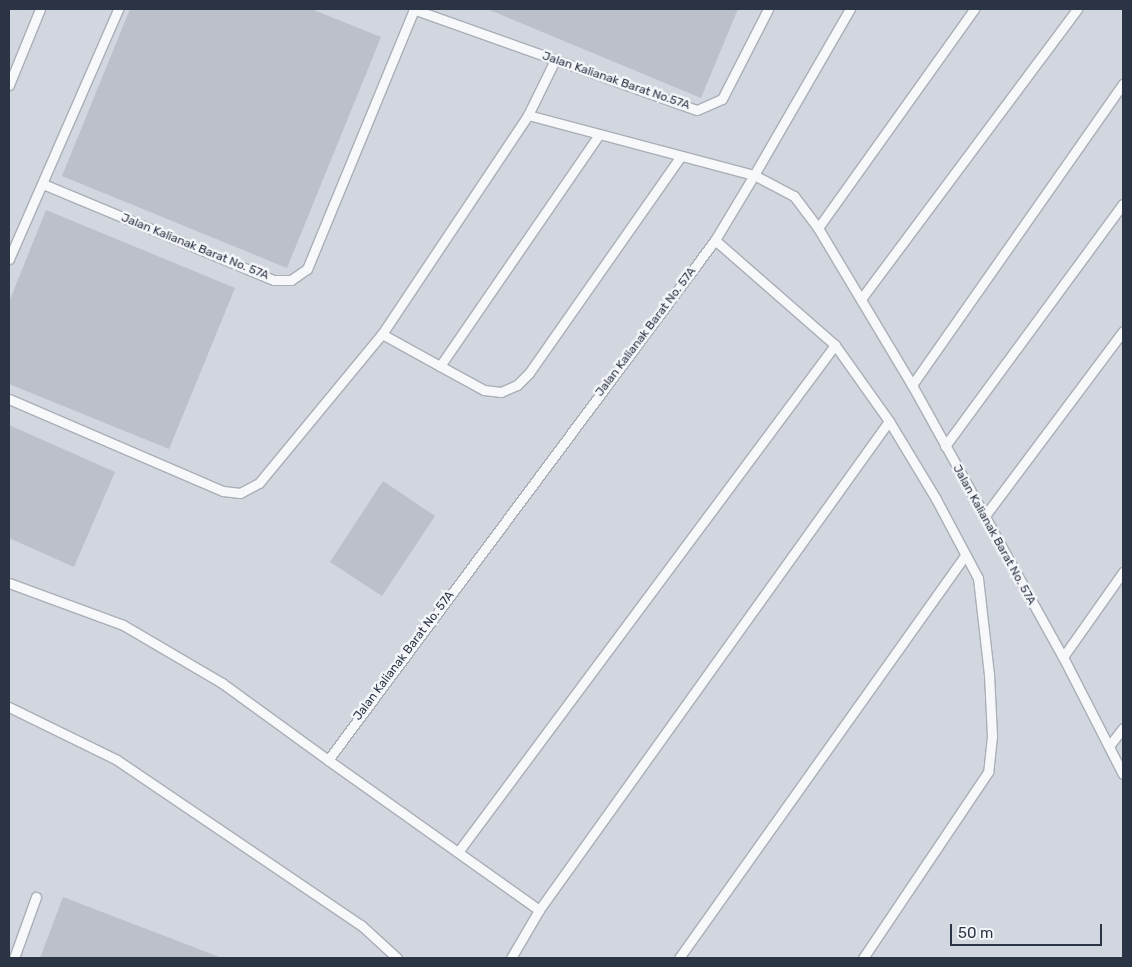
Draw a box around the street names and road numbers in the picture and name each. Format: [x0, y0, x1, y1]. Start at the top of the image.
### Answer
street label: Jalan Kalianak Barat No.57A [540, 49, 692, 113]
street label: Jalan Kalianak Barat No. 57A [119, 211, 271, 283]
street label: Jalan Kalianak Barat No. 57A [593, 264, 699, 400]
street label: Jalan Kalianak Barat No. 57A [949, 462, 1039, 608]
street label: Jalan Kalianak Barat No. 57A [351, 588, 457, 724]

